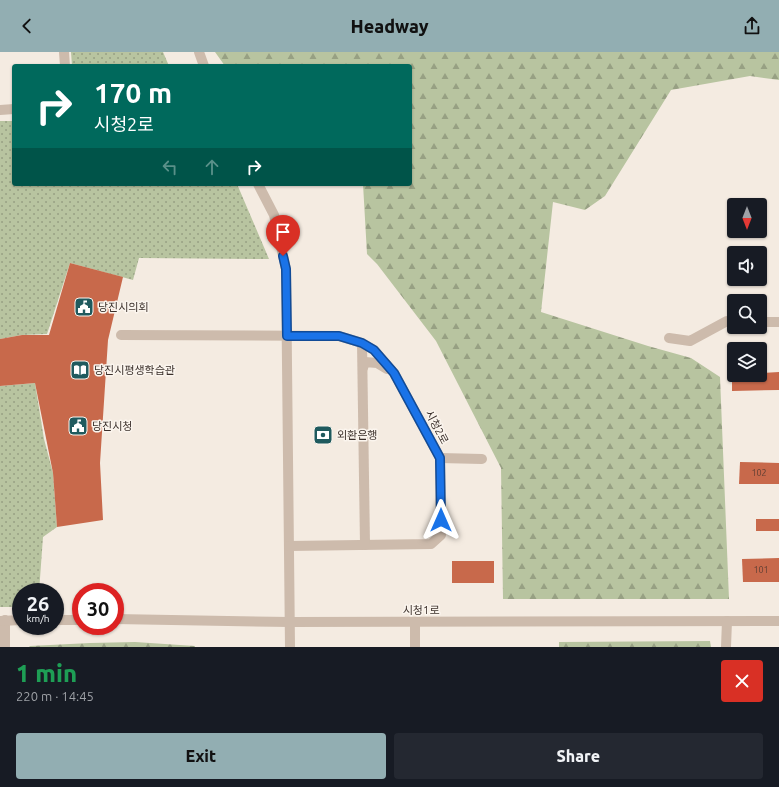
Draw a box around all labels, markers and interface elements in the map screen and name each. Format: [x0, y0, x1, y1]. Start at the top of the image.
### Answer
icon: back [16, 15, 38, 37]
icon: share [741, 15, 763, 37]
text: Headway [350, 16, 429, 36]
text: 170 m [94, 77, 172, 108]
icon: right [28, 80, 80, 132]
text: 시청2로 [94, 114, 154, 134]
icon: left [159, 156, 181, 178]
icon: ahead [201, 156, 223, 178]
icon: right [243, 156, 265, 178]
north arrow [727, 198, 767, 238]
map controls [727, 198, 767, 382]
pin [266, 215, 300, 256]
icon: arrive [272, 221, 294, 243]
button: sound [727, 246, 767, 286]
button: search [727, 294, 767, 334]
public building icon: 당진시의회 [73, 296, 95, 318]
place label: 당진시의회 [98, 301, 149, 313]
button: layers [727, 342, 767, 382]
library icon: 당진시평생학습관 [69, 359, 91, 381]
place label: 당진시평생학습관 [94, 364, 175, 376]
street label: 시청2로 [423, 408, 451, 446]
public building icon: 당진시청 [67, 415, 89, 437]
place label: 당진시청 [92, 420, 132, 432]
bank icon: 외환은행 [312, 424, 334, 446]
place label: 외환은행 [337, 429, 377, 441]
house number: 102 [751, 468, 767, 478]
position arrow [420, 499, 462, 541]
house number: 101 [753, 565, 769, 575]
speed limit sign: 30 [72, 583, 124, 635]
text: 26 [27, 592, 49, 615]
street label: 시청1로 [403, 604, 439, 616]
text: km/h [26, 613, 50, 624]
text: 1 min [16, 660, 77, 687]
button: close [721, 660, 763, 702]
text: 220 m · 14:45 [16, 689, 94, 703]
button: Exit [16, 733, 386, 779]
button: Share [394, 733, 763, 779]

